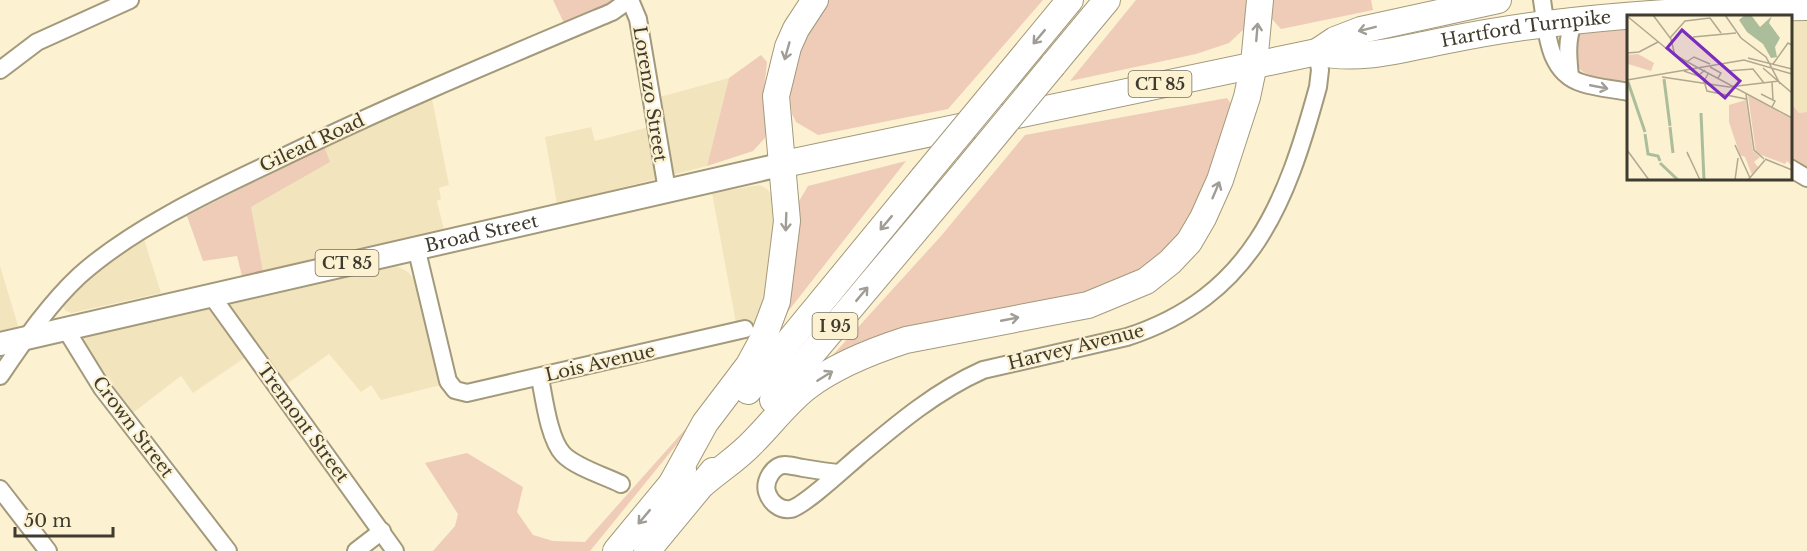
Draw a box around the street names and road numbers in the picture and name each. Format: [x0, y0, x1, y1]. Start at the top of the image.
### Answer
street label: Hartford Turnpike [1439, 6, 1612, 52]
street label: Lorenzo Street [628, 25, 672, 164]
road number: CT 85 [1128, 71, 1192, 97]
street label: Gilead Road [256, 109, 368, 177]
street label: Broad Street [423, 210, 540, 257]
road number: CT 85 [316, 250, 378, 276]
road number: I 95 [812, 313, 858, 339]
street label: Harvey Avenue [1006, 319, 1146, 375]
street label: Lois Avenue [543, 340, 657, 386]
street label: Tremont Street [253, 359, 354, 487]
street label: Crown Street [88, 372, 178, 482]

